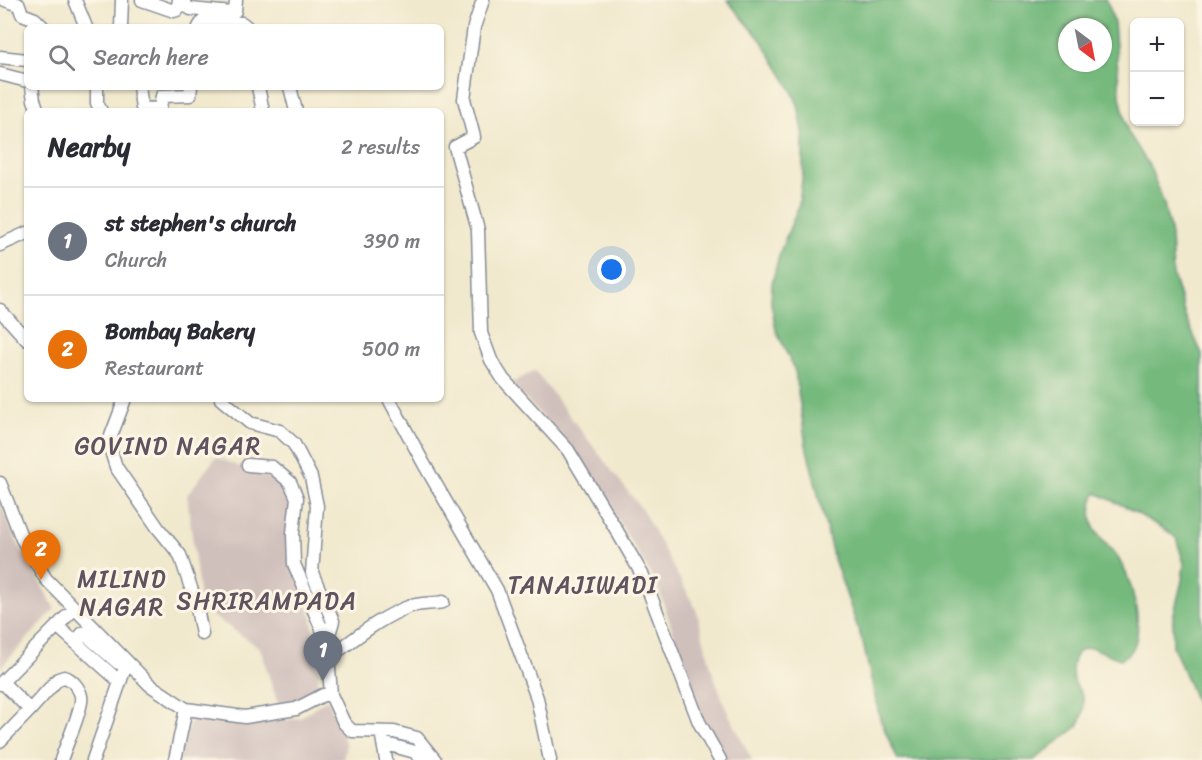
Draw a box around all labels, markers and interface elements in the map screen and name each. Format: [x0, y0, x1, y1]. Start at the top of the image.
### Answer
north arrow [1058, 18, 1112, 72]
map controls [1130, 18, 1184, 126]
button: + [1130, 18, 1184, 72]
search box [24, 24, 444, 90]
text: Search here [93, 38, 209, 77]
icon: search [45, 41, 78, 74]
button: − [1130, 72, 1184, 126]
text: Nearby [48, 124, 130, 170]
text: 2 results [341, 130, 420, 165]
text: st stephen's church [105, 204, 297, 243]
text: 1 [63, 224, 72, 259]
text: 390 m [364, 224, 420, 259]
text: Church [105, 243, 167, 278]
your location [597, 255, 626, 284]
text: Bombay Bakery [105, 312, 255, 351]
text: 2 [62, 332, 73, 367]
text: 500 m [362, 332, 420, 367]
text: Restaurant [105, 351, 204, 386]
district label: GOVIND NAGAR [74, 425, 262, 467]
pin: 2 [22, 530, 60, 580]
district label: MILIND NAGAR [77, 558, 167, 628]
district label: TANAJIWADI [508, 564, 658, 606]
district label: SHRIRAMPADA [177, 580, 357, 622]
pin: 1 [304, 632, 342, 681]

